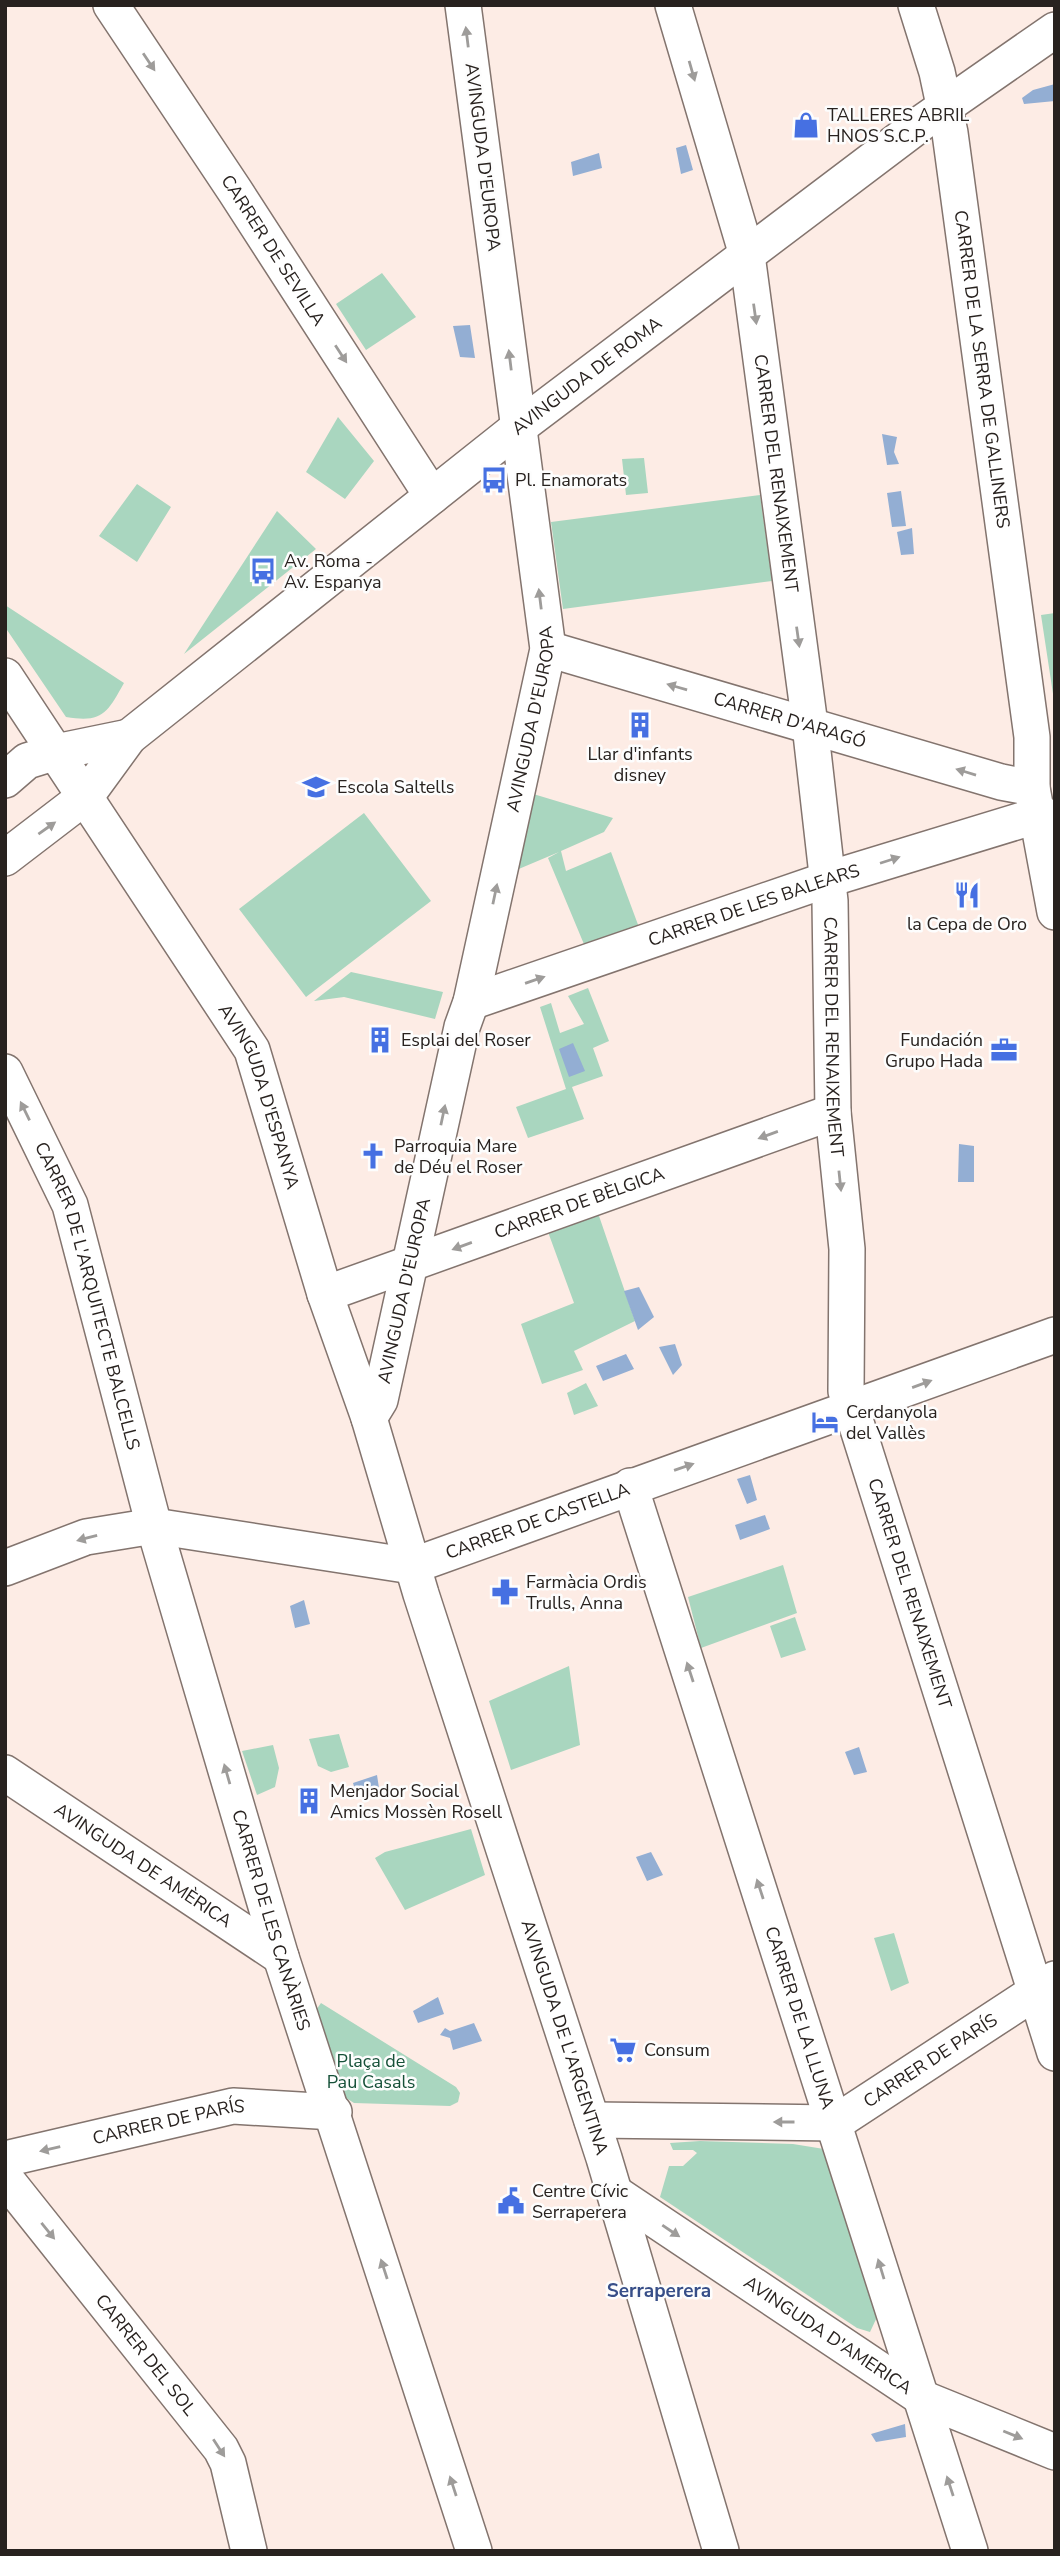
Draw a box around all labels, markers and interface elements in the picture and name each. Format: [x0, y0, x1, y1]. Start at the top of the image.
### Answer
one-way arrow [462, 26, 473, 48]
one-way arrow [142, 53, 156, 71]
one-way arrow [688, 60, 698, 81]
street label: AVINGUDA D'EUROPA [460, 62, 506, 252]
place label: TALLERES ABRIL HNOS S.C.P. [827, 103, 970, 148]
shop icon: TALLERES ABRIL HNOS S.C.P. [791, 110, 821, 140]
street label: CARRER DE SEVILLA [215, 170, 331, 330]
street label: CARRER DE LA SERRA DE GALLINERS [949, 209, 1016, 530]
one-way arrow [750, 303, 761, 325]
street label: AVINGUDA DE ROMA [507, 311, 667, 440]
one-way arrow [334, 345, 347, 364]
one-way arrow [504, 349, 515, 371]
street label: CARRER DEL RENAIXEMENT [748, 353, 804, 594]
bus stop icon: Pl. Enamorats [479, 465, 509, 495]
place label: Pl. Enamorats [515, 468, 627, 492]
place label: Av. Roma - Av. Espanya [284, 549, 382, 594]
bus stop icon: Av. Roma - Av. Espanya [248, 556, 278, 586]
one-way arrow [535, 588, 546, 610]
street label: AVINGUDA D'EUROPA [501, 625, 560, 814]
one-way arrow [793, 626, 804, 648]
one-way arrow [666, 682, 687, 692]
street label: CARRER D'ARAGÓ [710, 686, 869, 754]
building icon: Llar d'infants disney [625, 710, 655, 740]
place label: Llar d'infants disney [587, 742, 693, 787]
one-way arrow [955, 766, 976, 776]
school or university icon: Escola Saltells [301, 772, 331, 802]
place label: Escola Saltells [337, 775, 454, 799]
one-way arrow [38, 821, 56, 835]
one-way arrow [879, 854, 900, 865]
street label: CARRER DE LES BALEARS [645, 858, 863, 952]
restaurant icon: la Cepa de Oro [952, 880, 982, 910]
one-way arrow [489, 882, 500, 904]
place label: la Cepa de Oro [907, 912, 1027, 936]
street label: CARRER DEL RENAIXEMENT [818, 917, 850, 1158]
one-way arrow [525, 975, 546, 985]
street label: AVINGUDA D'ESPANYA [213, 999, 305, 1192]
building icon: Esplai del Roser [365, 1025, 395, 1055]
place label: Esplai del Roser [401, 1028, 531, 1052]
place label: Fundación Grupo Hada [885, 1028, 983, 1073]
office icon: Fundación Grupo Hada [989, 1035, 1019, 1065]
one-way arrow [19, 1101, 30, 1121]
one-way arrow [438, 1104, 449, 1126]
one-way arrow [758, 1130, 779, 1141]
place label: Parroquia Mare de Déu el Roser [394, 1134, 523, 1179]
street label: CARRER DE L'ARQUITECTE BALCELLS [29, 1138, 146, 1453]
church icon: Parroquia Mare de Déu el Roser [358, 1141, 388, 1171]
street label: CARRER DE BÈLGICA [491, 1161, 668, 1244]
one-way arrow [835, 1170, 846, 1192]
street label: AVINGUDA D'EUROPA [372, 1196, 436, 1386]
one-way arrow [452, 1241, 473, 1252]
one-way arrow [911, 1378, 932, 1389]
place label: Cerdanyola del Vallès [846, 1400, 938, 1445]
hotel icon: Cerdanyola del Vallès [810, 1407, 840, 1437]
one-way arrow [674, 1461, 695, 1472]
street label: CARRER DEL RENAIXEMENT [862, 1475, 958, 1712]
street label: CARRER DE CASTELLA [442, 1477, 633, 1565]
one-way arrow [76, 1533, 98, 1544]
place label: Farmàcia Ordis Trulls, Anna [526, 1570, 647, 1615]
pharmacy icon: Farmàcia Ordis Trulls, Anna [490, 1577, 520, 1607]
one-way arrow [684, 1661, 695, 1682]
one-way arrow [222, 1764, 232, 1785]
place label: Menjador Social Amics Mossèn Rosell [330, 1779, 503, 1824]
building icon: Menjador Social Amics Mossèn Rosell [294, 1786, 324, 1816]
street label: AVINGUDA DE AMÈRICA [50, 1797, 237, 1933]
street label: CARRER DE LES CANÀRIES [226, 1807, 316, 2034]
one-way arrow [754, 1878, 765, 1899]
street label: AVINGUDA DE L'ARGENTINA [515, 1917, 614, 2158]
street label: CARRER DE LA LLUNA [759, 1923, 840, 2112]
street label: CARRER DE PARÍS [859, 2008, 1002, 2113]
supermarket icon: Consum [608, 2035, 638, 2065]
place label: Consum [644, 2038, 710, 2062]
park label: Plaça de Pau Casals [327, 2049, 415, 2094]
street label: CARRER DE PARÍS [90, 2094, 245, 2150]
one-way arrow [773, 2116, 795, 2128]
one-way arrow [39, 2143, 61, 2154]
place label: Centre Cívic Serraperera [532, 2179, 628, 2224]
public building icon: Centre Cívic Serraperera [496, 2186, 526, 2216]
one-way arrow [40, 2222, 55, 2240]
one-way arrow [662, 2224, 681, 2237]
one-way arrow [378, 2258, 388, 2279]
one-way arrow [876, 2258, 886, 2279]
street label: AVINGUDA D'AMERICA [739, 2270, 917, 2400]
district label: Serraperera [607, 2278, 711, 2304]
street label: CARRER DEL SOL [90, 2289, 202, 2421]
one-way arrow [1002, 2429, 1023, 2440]
one-way arrow [212, 2439, 225, 2458]
one-way arrow [447, 2475, 458, 2496]
one-way arrow [944, 2475, 954, 2496]

